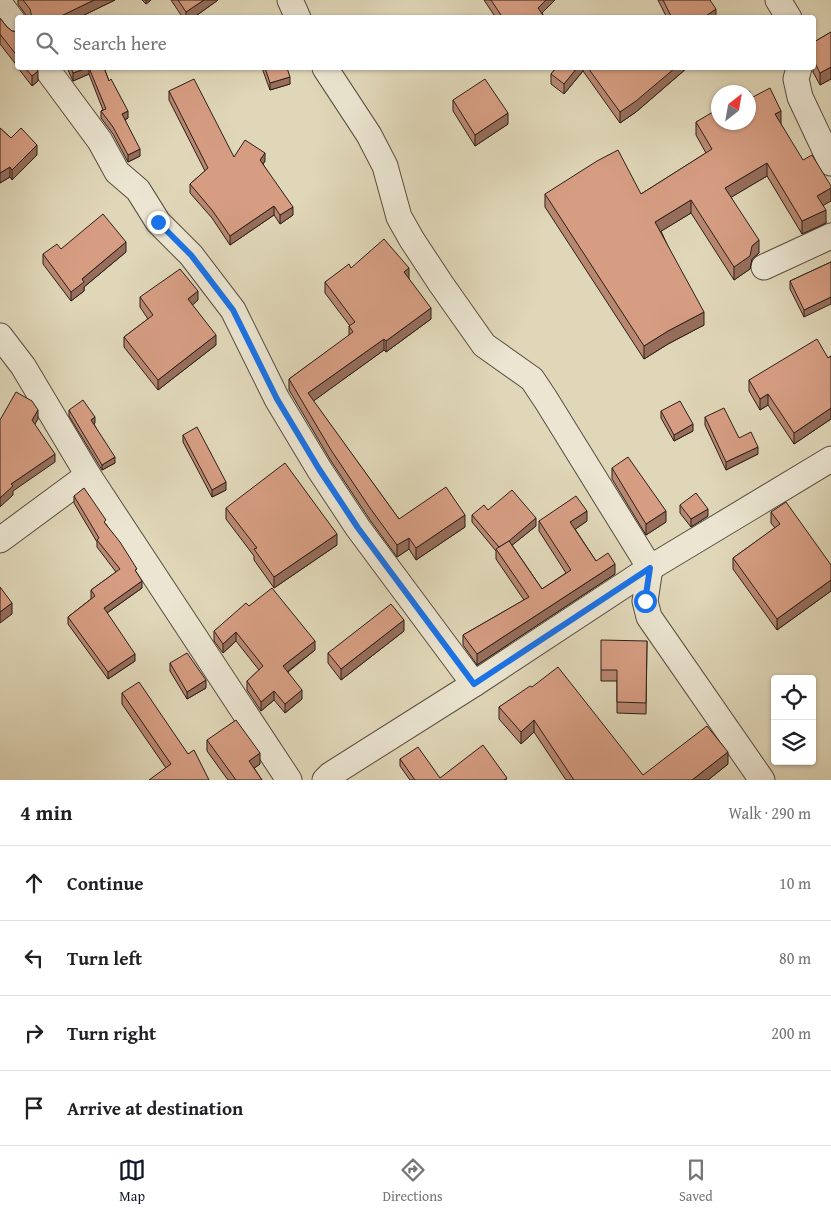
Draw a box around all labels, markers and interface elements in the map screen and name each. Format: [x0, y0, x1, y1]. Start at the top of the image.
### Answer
search box [15, 15, 816, 70]
icon: search [33, 29, 61, 57]
text: Search here [73, 29, 167, 57]
north arrow [711, 85, 756, 130]
route end [147, 211, 170, 234]
route start [634, 590, 657, 613]
map controls [771, 675, 816, 765]
button: locate [771, 675, 816, 720]
button: layers [771, 720, 816, 765]
text: 4 min [20, 797, 72, 828]
text: Walk · 290 m [728, 801, 811, 825]
icon: ahead [20, 869, 48, 897]
text: Continue [67, 869, 144, 897]
text: 10 m [779, 871, 811, 895]
icon: left [20, 944, 48, 972]
text: Turn left [67, 944, 142, 972]
text: 80 m [779, 946, 811, 970]
icon: right [20, 1019, 48, 1047]
text: Turn right [67, 1019, 156, 1047]
text: 200 m [771, 1021, 811, 1045]
icon: arrive [20, 1094, 48, 1122]
text: Arrive at destination [67, 1094, 243, 1122]
tab: Map [118, 1156, 146, 1206]
tab: Directions [382, 1156, 443, 1206]
tab: Saved [679, 1156, 713, 1206]

